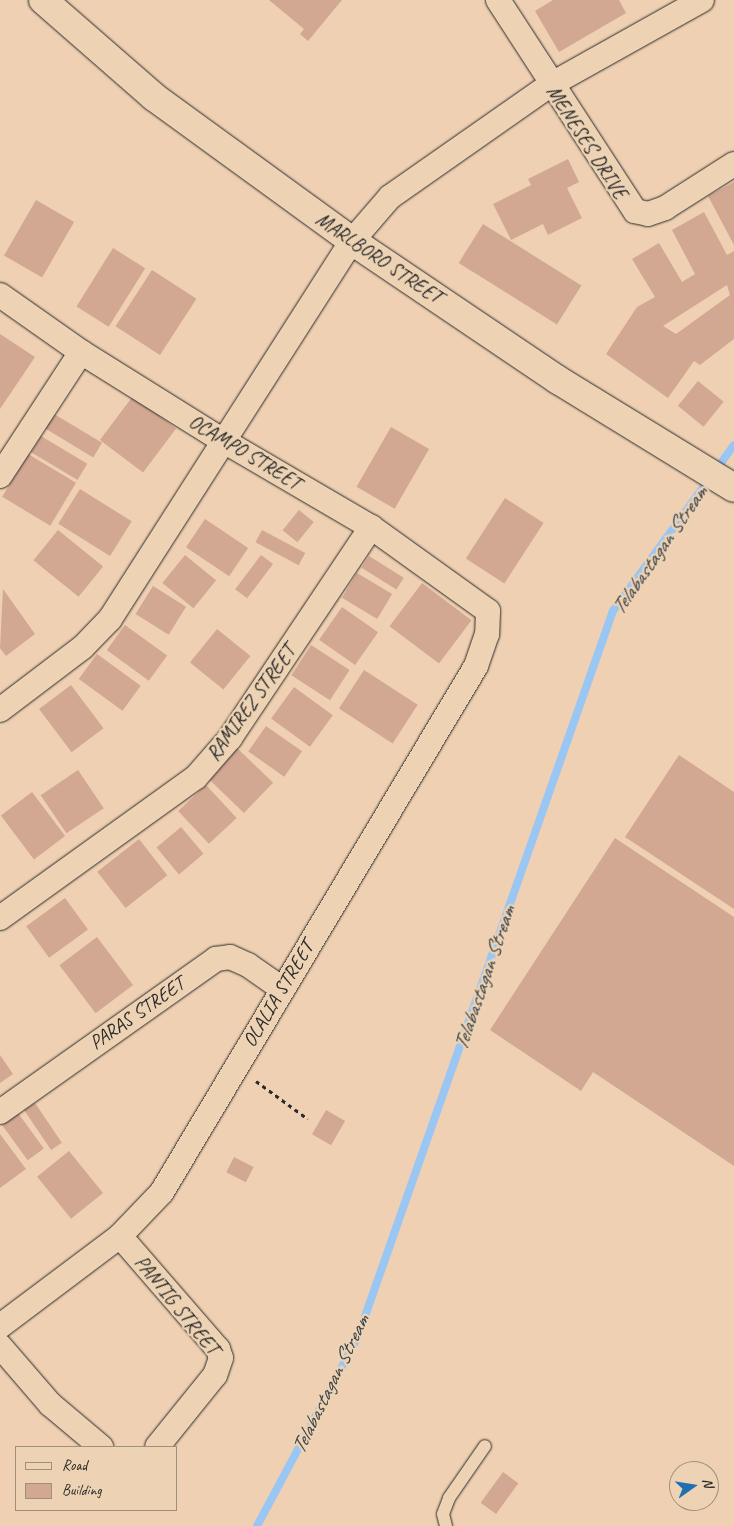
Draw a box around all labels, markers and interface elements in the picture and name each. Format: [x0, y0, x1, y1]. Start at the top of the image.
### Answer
street label: MENESES DRIVE [541, 81, 633, 203]
street label: MARLBORO STREET [311, 207, 447, 309]
street label: OCAMPO STREET [185, 409, 305, 495]
water label: Telabastagan Stream [606, 481, 712, 619]
street label: RAMIREZ STREET [201, 641, 301, 765]
water label: Telabastagan Stream [448, 903, 520, 1053]
street label: OLALIA STREET [237, 937, 319, 1051]
street label: PARAS STREET [85, 971, 189, 1055]
street label: PANTIG STREET [130, 1251, 224, 1359]
water label: Telabastagan Stream [286, 1311, 374, 1457]
legend [15, 1446, 178, 1511]
text: Road [62, 1456, 87, 1475]
north arrow [669, 1461, 719, 1511]
text: N [699, 1477, 717, 1489]
text: Building [62, 1481, 101, 1500]

